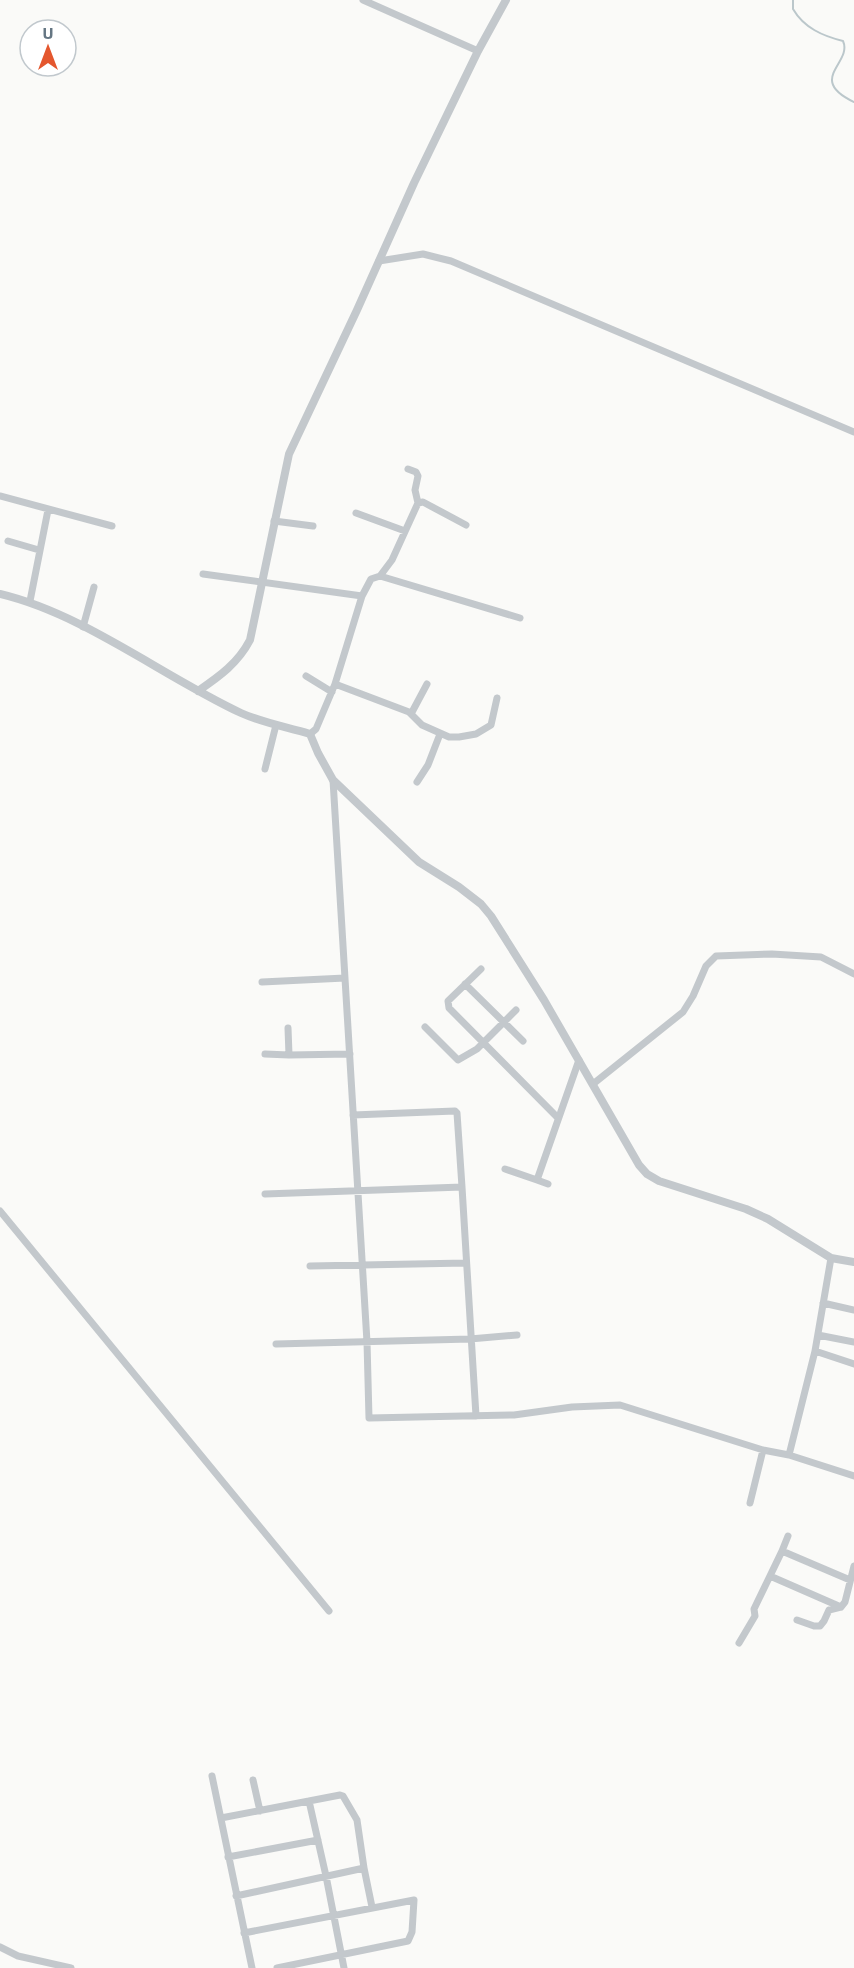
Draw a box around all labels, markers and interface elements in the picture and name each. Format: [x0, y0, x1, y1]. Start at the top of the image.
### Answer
north arrow [18, 18, 78, 78]
text: U [43, 23, 53, 42]

